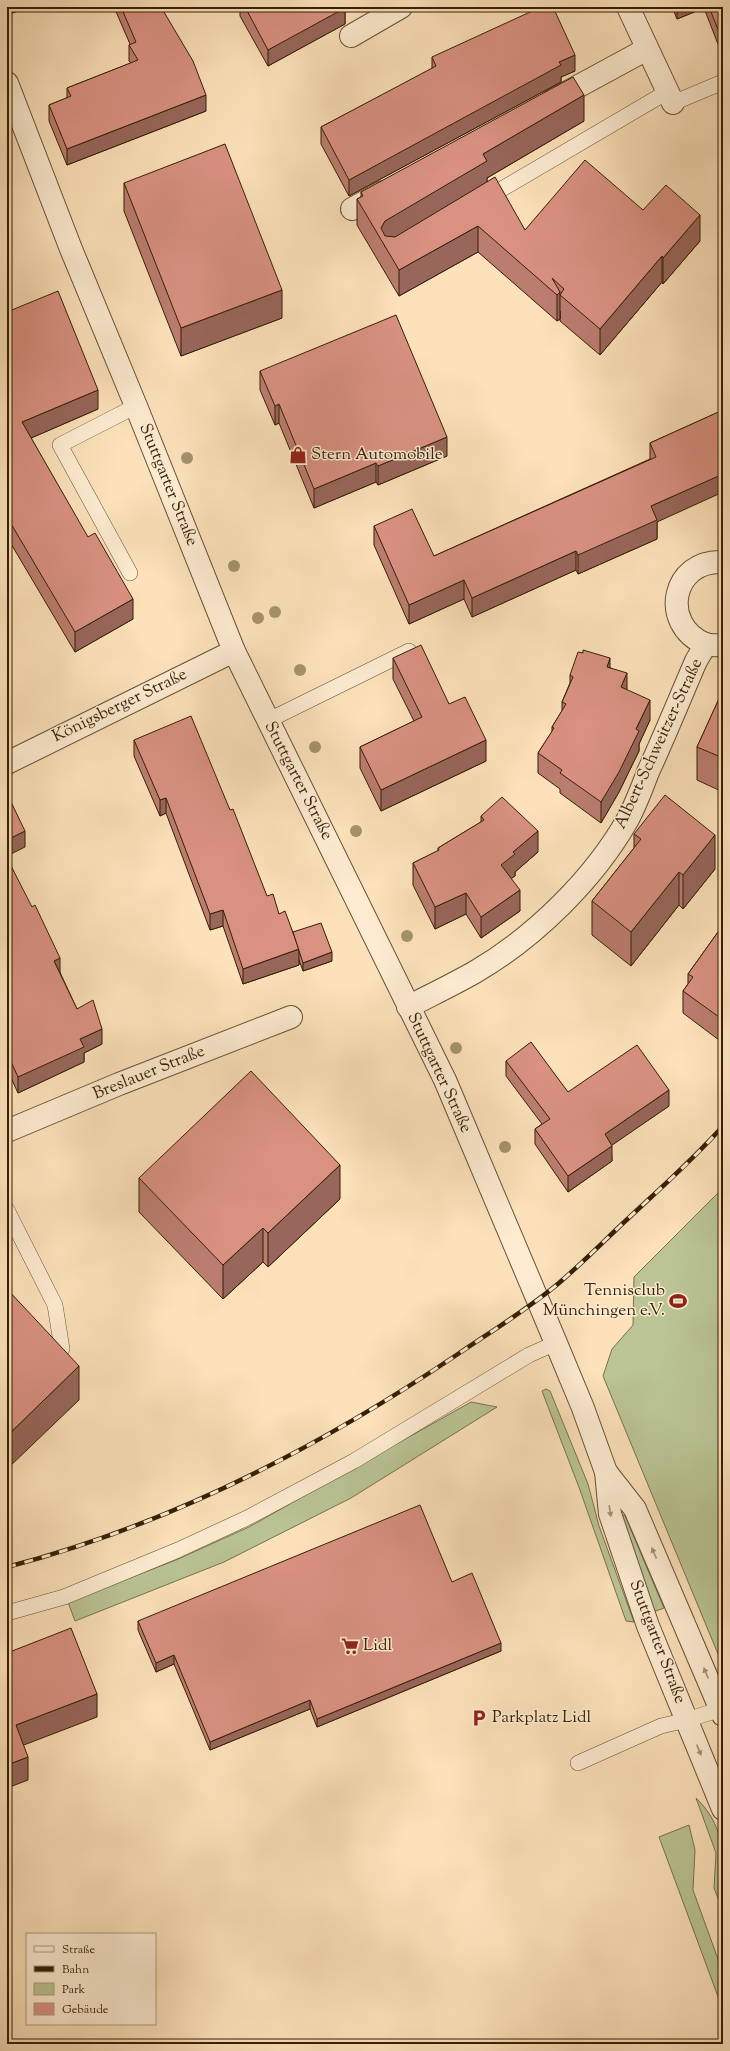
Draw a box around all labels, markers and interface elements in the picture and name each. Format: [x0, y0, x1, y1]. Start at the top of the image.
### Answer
street label: Stuttgarter Straße [132, 420, 204, 550]
place label: Stern Automobile [311, 443, 443, 467]
shop icon: Stern Automobile [288, 445, 308, 465]
street label: Albert-Schweitzer-Straße [609, 655, 709, 833]
street label: Königsberger Straße [49, 663, 191, 749]
street label: Stuttgarter Straße [258, 717, 338, 845]
street label: Stuttgarter Straße [401, 1009, 477, 1137]
street label: Breslauer Straße [89, 1040, 209, 1106]
place label: Tennisclub Münchingen e.V. [543, 1279, 665, 1323]
sports icon: Tennisclub Münchingen e.V. [668, 1291, 688, 1311]
one-way arrow [607, 1505, 613, 1517]
one-way arrow [651, 1547, 657, 1559]
street label: Stuttgarter Straße [622, 1577, 692, 1707]
place label: Lidl [363, 1634, 393, 1658]
supermarket icon: Lidl [340, 1636, 360, 1656]
one-way arrow [702, 1666, 708, 1678]
place label: Parkplatz Lidl [492, 1706, 592, 1730]
parking icon: Parkplatz Lidl [469, 1708, 489, 1728]
one-way arrow [697, 1745, 703, 1757]
legend [26, 1933, 156, 2025]
text: Straße [62, 1941, 96, 1959]
text: Bahn [62, 1961, 89, 1979]
text: Park [62, 1981, 85, 1999]
text: Gebäude [62, 2001, 109, 2019]

